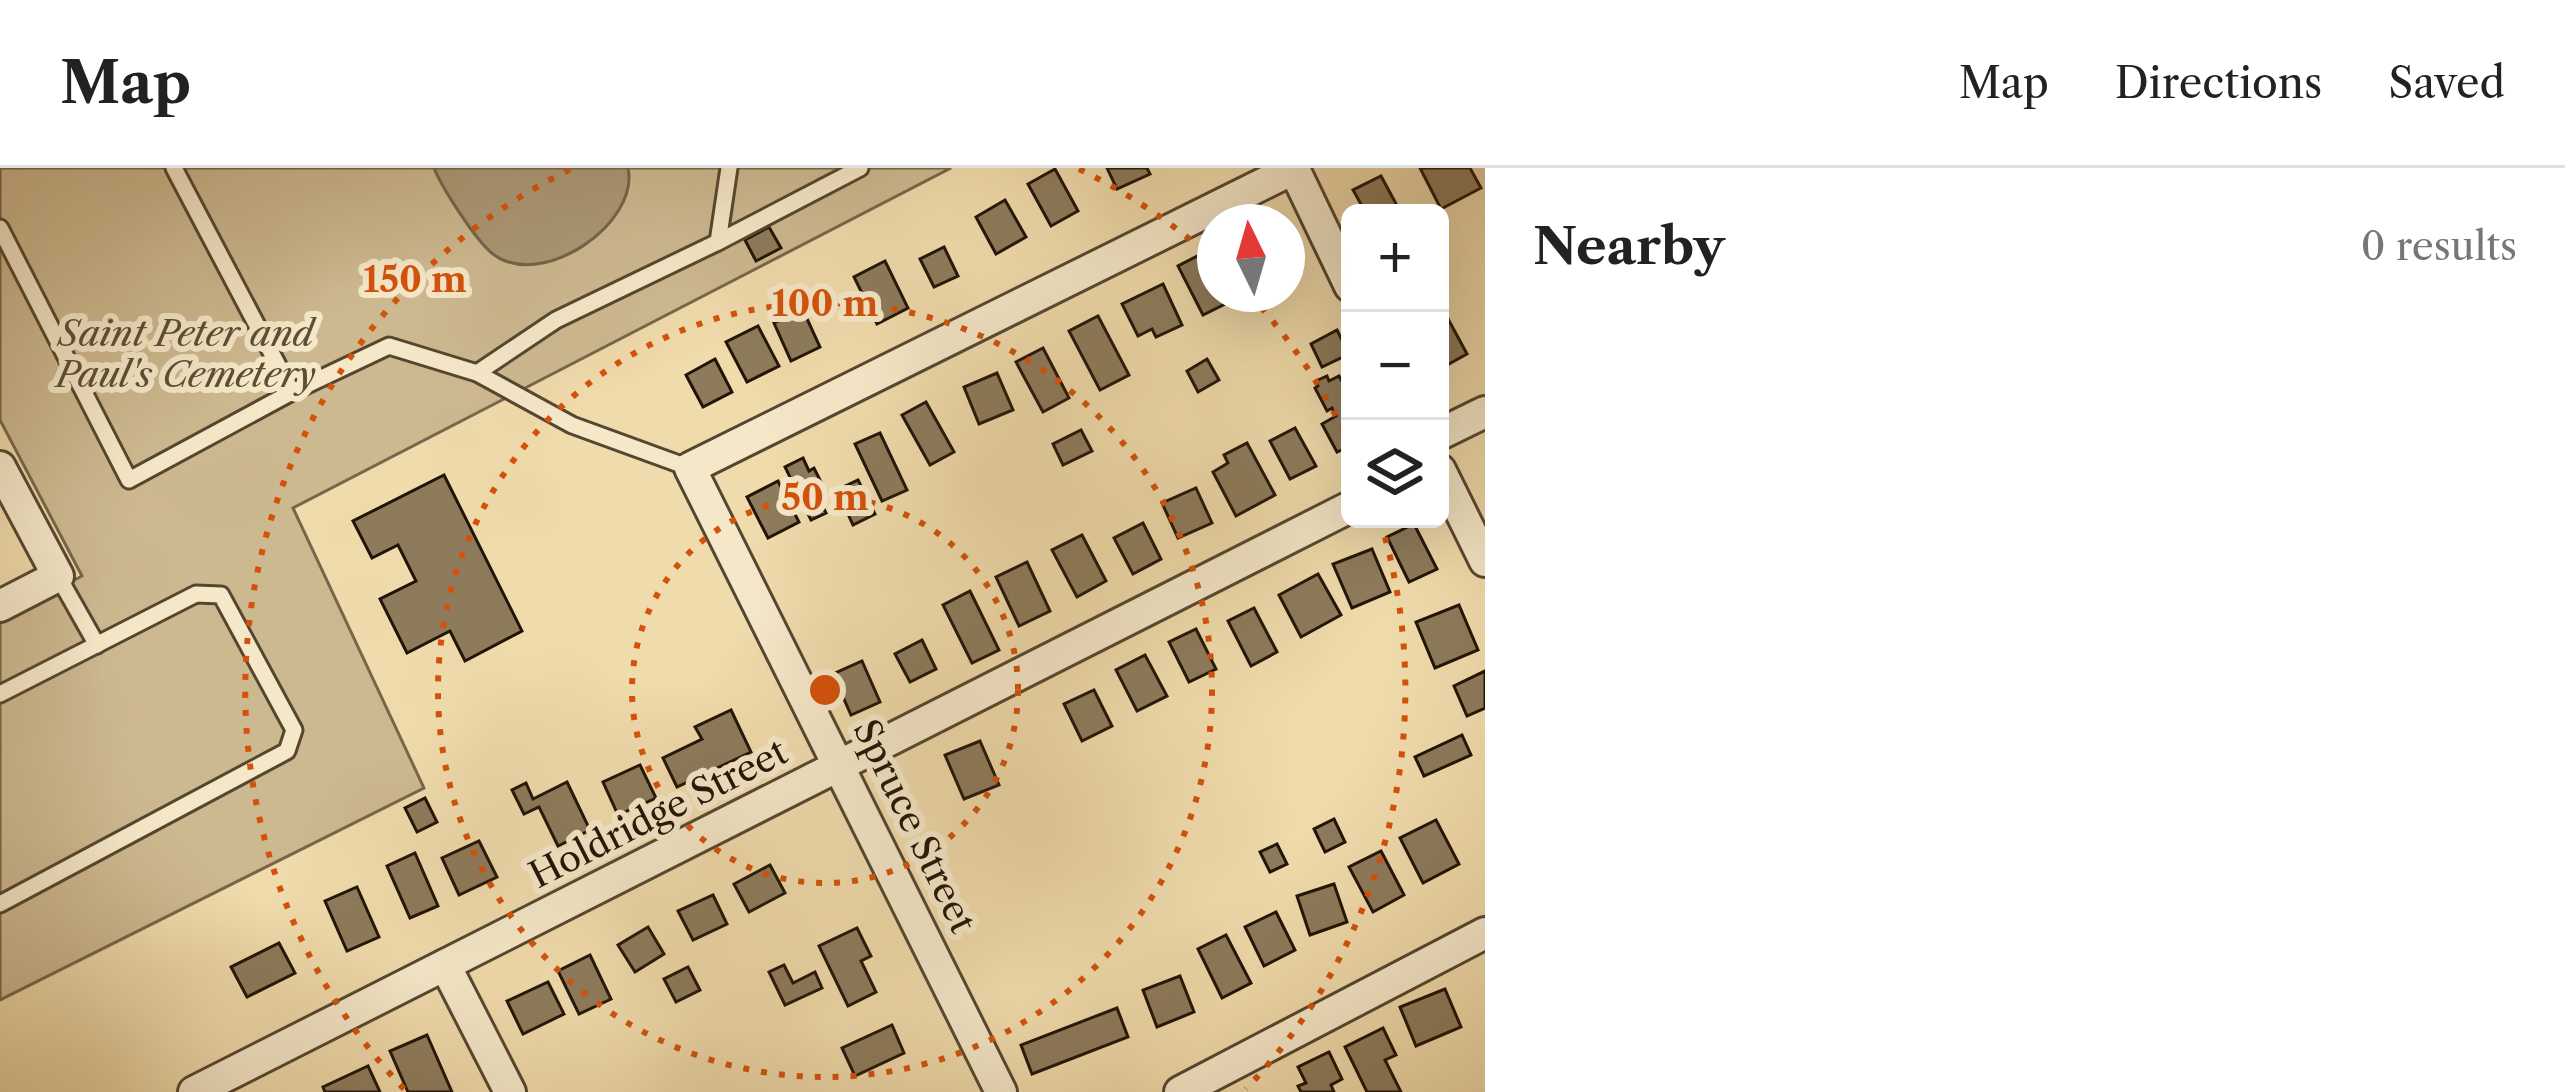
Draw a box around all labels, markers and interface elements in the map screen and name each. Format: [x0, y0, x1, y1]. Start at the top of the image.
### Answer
text: Map [60, 48, 191, 118]
text: Map [1959, 57, 2049, 109]
text: Directions [2115, 57, 2322, 109]
text: Saved [2388, 57, 2505, 109]
north arrow [1197, 204, 1305, 312]
map controls [1341, 204, 1449, 528]
button: + [1341, 204, 1449, 312]
text: Nearby [1533, 215, 1725, 277]
text: 0 results [2361, 222, 2517, 270]
text: 150 m [363, 257, 467, 301]
text: 100 m [772, 281, 878, 325]
park label: Saint Peter and Paul's Cemetery [53, 311, 317, 396]
button: − [1341, 312, 1449, 420]
button: layers [1341, 420, 1449, 528]
text: 50 m [781, 475, 869, 519]
centre of rings [804, 669, 846, 711]
street label: Spruce Street [844, 712, 986, 940]
street label: Holdridge Street [522, 729, 794, 897]

